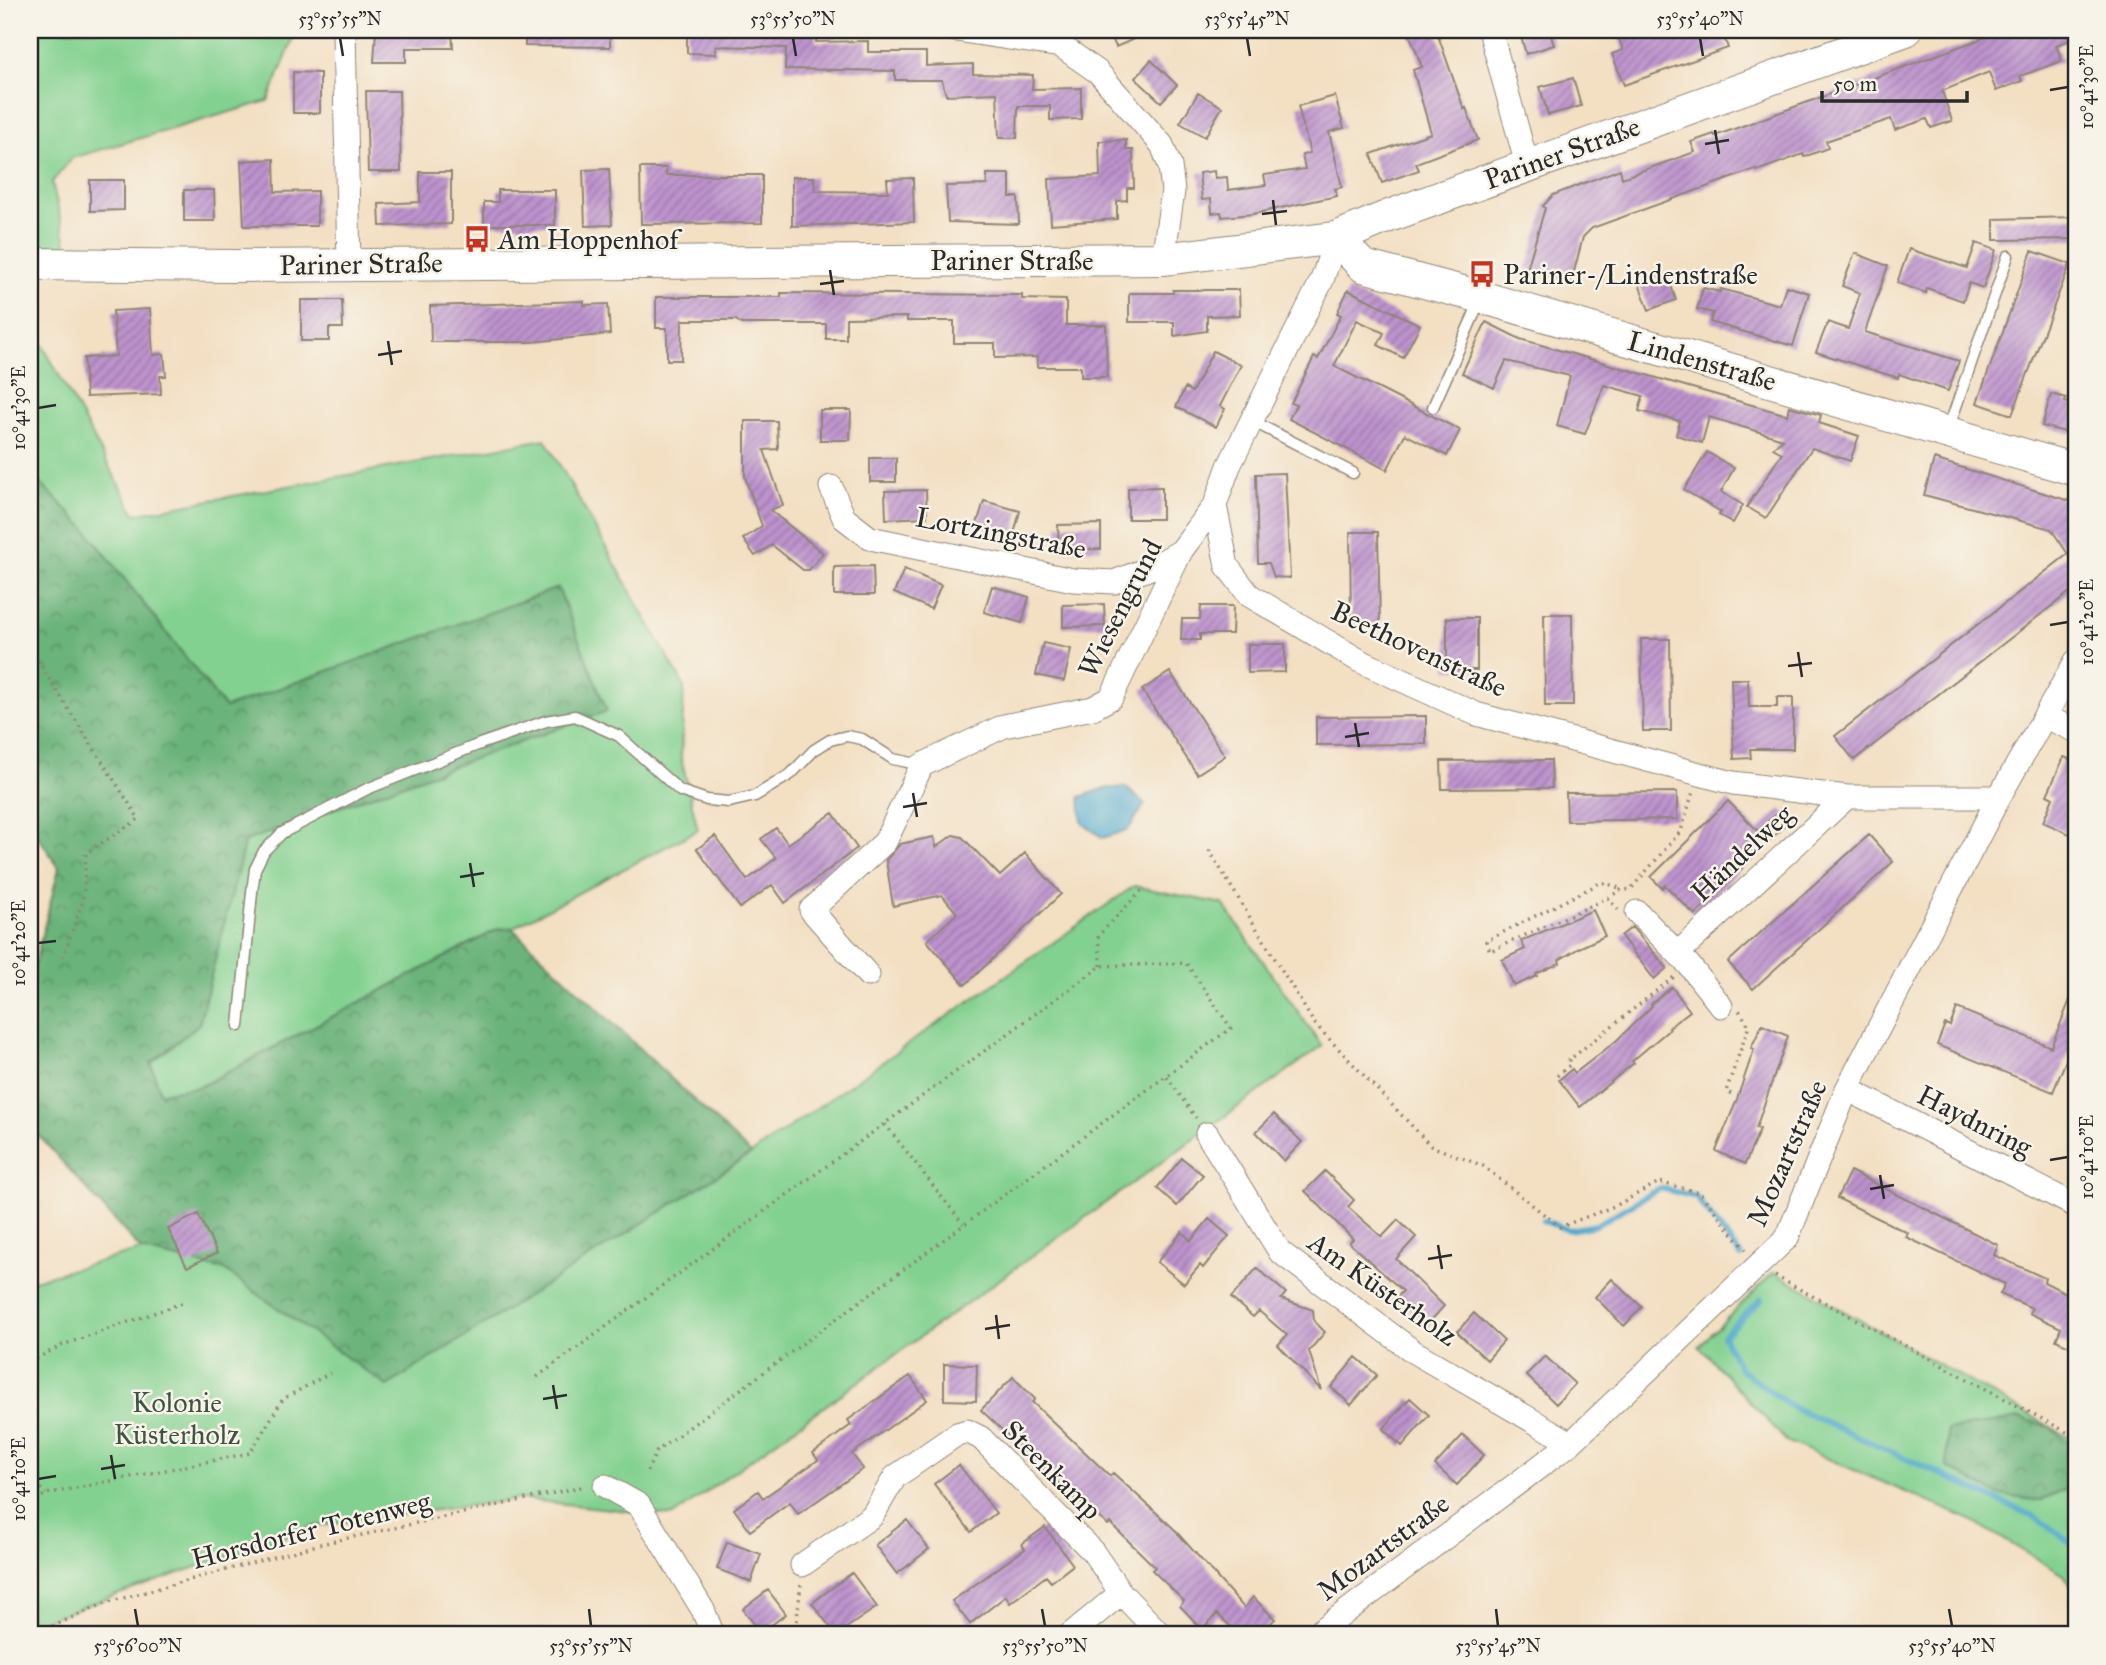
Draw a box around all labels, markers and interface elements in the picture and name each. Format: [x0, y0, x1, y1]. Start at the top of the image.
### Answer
text: 53°55'55"N [298, 8, 382, 30]
text: 53°55'50"N [750, 8, 836, 30]
text: 53°55'45"N [1204, 8, 1290, 30]
text: 53°55'40"N [1656, 8, 1744, 30]
text: 10°41'30"E [2076, 45, 2098, 129]
scale bar [1822, 60, 1968, 104]
text: 50 m [1833, 71, 1878, 97]
street label: Pariner Straße [1479, 109, 1645, 197]
place label: Am Hoppenhof [497, 222, 683, 257]
bus stop icon: Am Hoppenhof [462, 224, 492, 254]
street label: Pariner Straße [930, 243, 1094, 278]
street label: Pariner Straße [279, 245, 443, 283]
place label: Pariner-/Lindenstraße [1503, 257, 1758, 292]
bus stop icon: Pariner-/Lindenstraße [1467, 259, 1497, 289]
street label: Lindenstraße [1624, 323, 1780, 399]
text: 10°41'30"E [8, 366, 30, 450]
street label: Lortzingstraße [913, 499, 1089, 567]
street label: Wiesengrund [1070, 533, 1170, 683]
text: 10°41'20"E [2076, 579, 2098, 665]
street label: Beethovenstraße [1326, 593, 1512, 705]
street label: Händelweg [1684, 796, 1801, 909]
text: 10°41'20"E [8, 900, 30, 986]
street label: Mozartstraße [1739, 1074, 1835, 1232]
street label: Haydnring [1912, 1077, 2039, 1165]
text: 10°41'10"E [2076, 1115, 2098, 1199]
street label: Am Küsterholz [1300, 1224, 1465, 1354]
park label: Kolonie Küsterholz [114, 1385, 240, 1452]
street label: Steenkamp [995, 1413, 1109, 1527]
text: 10°41'10"E [8, 1437, 30, 1521]
street label: Horsdorfer Totenweg [188, 1483, 435, 1577]
street label: Mozartstraße [1310, 1486, 1456, 1608]
text: 53°56'00"N [94, 1635, 182, 1657]
text: 53°55'55"N [549, 1635, 633, 1657]
text: 53°55'50"N [1002, 1635, 1088, 1657]
text: 53°55'45"N [1455, 1635, 1541, 1657]
text: 53°55'40"N [1908, 1635, 1996, 1657]

